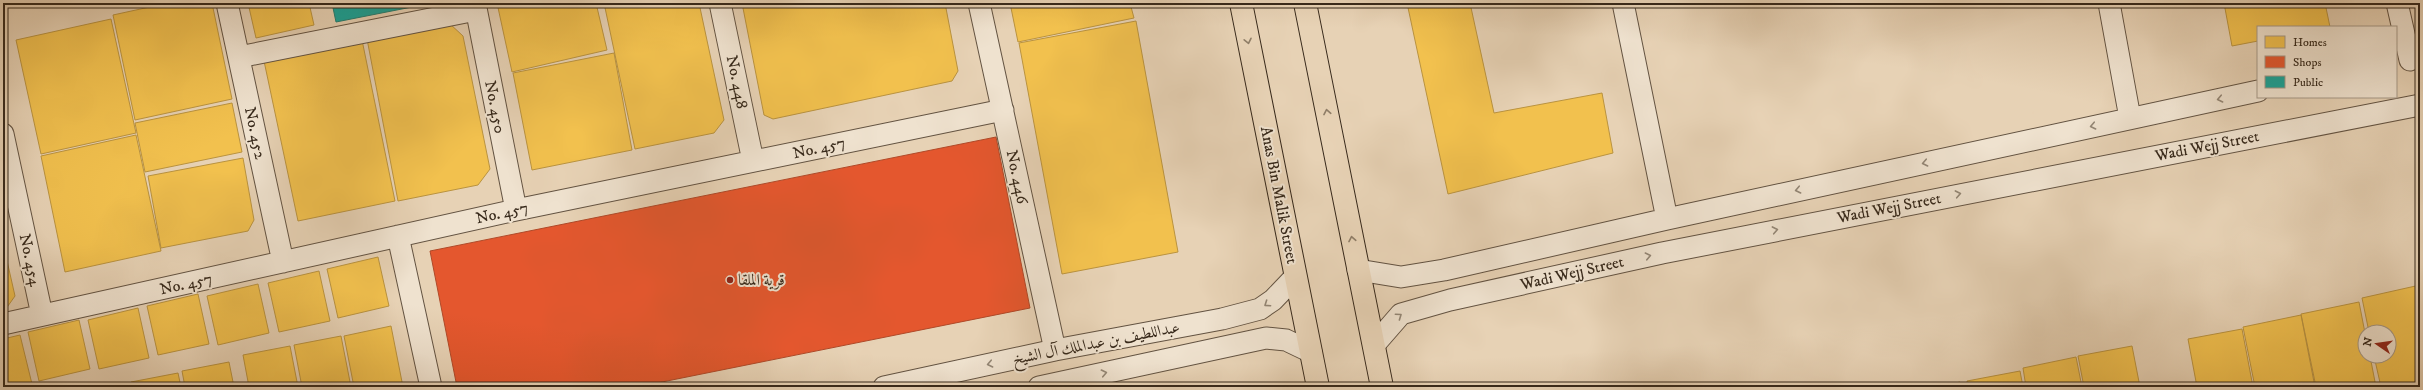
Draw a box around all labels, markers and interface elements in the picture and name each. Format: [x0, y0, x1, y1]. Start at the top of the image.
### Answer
legend [2257, 26, 2397, 98]
text: Homes [2293, 35, 2327, 50]
one-way arrow [1244, 38, 1252, 44]
street label: No. 448 [722, 53, 752, 111]
text: Shops [2293, 55, 2321, 70]
text: Public [2293, 75, 2323, 90]
street label: No. 450 [480, 79, 510, 135]
one-way arrow [2217, 95, 2223, 103]
street label: No. 452 [240, 105, 270, 161]
one-way arrow [1323, 108, 1331, 115]
one-way arrow [2089, 121, 2096, 129]
street label: Anas Bin Malik Street [1256, 125, 1302, 265]
street label: Wadi Wejj Street [2152, 126, 2261, 166]
street label: No. 457 [791, 133, 847, 163]
street label: No. 446 [1002, 148, 1033, 206]
one-way arrow [1921, 158, 1928, 166]
one-way arrow [1794, 186, 1801, 194]
street label: Wadi Wejj Street [1834, 188, 1943, 228]
one-way arrow [1954, 191, 1961, 199]
street label: No. 457 [474, 198, 530, 228]
one-way arrow [1772, 227, 1778, 235]
street label: No. 454 [15, 232, 45, 289]
one-way arrow [1348, 236, 1357, 242]
street label: Wadi Wejj Street [1517, 251, 1626, 295]
one-way arrow [1644, 252, 1651, 261]
street label: No. 457 [158, 269, 214, 299]
place label: قرية الملقا [738, 270, 785, 290]
marker: قرية الملقا [725, 275, 735, 285]
one-way arrow [1264, 299, 1271, 307]
one-way arrow [1395, 314, 1402, 321]
street label: عبداللطيف بن عبدالملك آل الشيخ [1011, 317, 1182, 373]
north arrow [2357, 324, 2397, 364]
text: N [2360, 336, 2376, 348]
one-way arrow [987, 360, 994, 368]
one-way arrow [1101, 369, 1107, 377]

